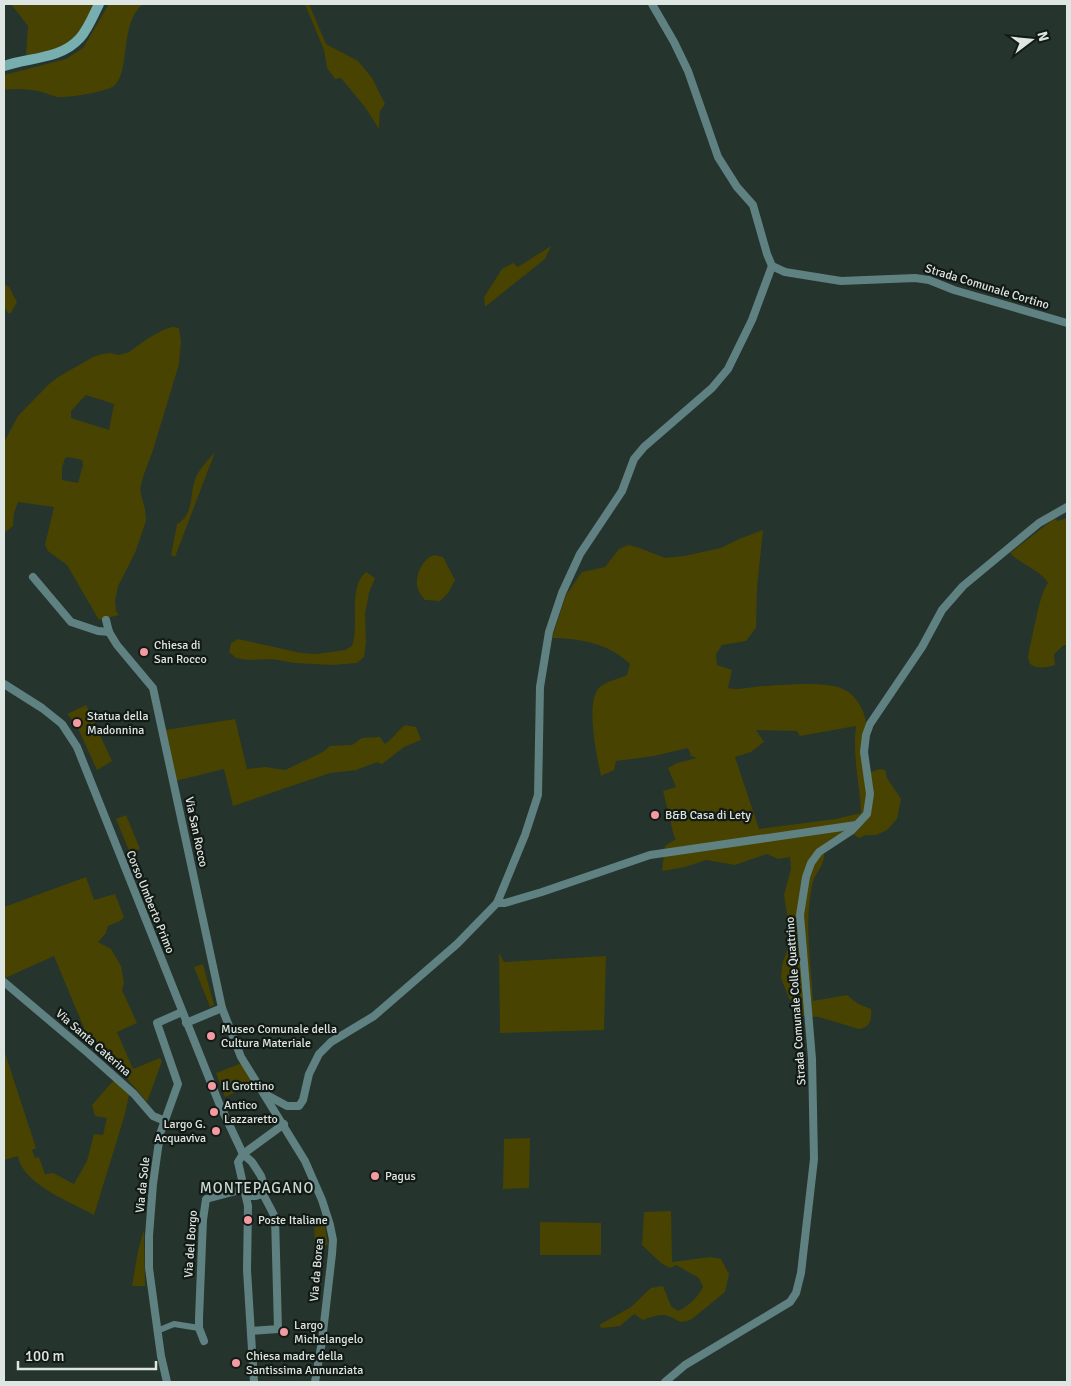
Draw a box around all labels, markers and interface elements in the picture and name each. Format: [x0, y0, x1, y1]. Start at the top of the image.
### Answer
north arrow [1006, 15, 1056, 65]
text: N [1034, 30, 1053, 44]
street label: Strada Comunale Cortino [923, 261, 1051, 313]
place label: Chiesa di San Rocco [154, 638, 207, 667]
marker: Chiesa di San Rocco [138, 646, 150, 658]
place label: Statua della Madonnina [87, 709, 149, 738]
marker: Statua della Madonnina [71, 717, 83, 729]
street label: Via San Rocco [181, 795, 211, 869]
place label: B&B Casa di Lety [665, 808, 751, 823]
marker: B&B Casa di Lety [649, 809, 661, 821]
street label: Corso Umberto Primo [122, 848, 178, 956]
street label: Strada Comunale Colle Quattrino [783, 916, 809, 1086]
street label: Via Santa Caterina [52, 1006, 134, 1080]
place label: Museo Comunale della Cultura Materiale [221, 1022, 337, 1051]
marker: Museo Comunale della Cultura Materiale [205, 1030, 217, 1042]
place label: Il Grottino [222, 1079, 274, 1094]
marker: Il Grottino [206, 1080, 218, 1092]
place label: Antico Lazzaretto [224, 1098, 278, 1127]
marker: Antico Lazzaretto [208, 1106, 220, 1118]
place label: Largo G. Acquaviva [154, 1117, 206, 1146]
marker: Largo G. Acquaviva [210, 1125, 222, 1137]
street label: Via da Sole [133, 1156, 153, 1214]
place label: Pagus [385, 1169, 416, 1184]
marker: Pagus [369, 1170, 381, 1182]
district label: MONTEPAGANO [200, 1179, 314, 1197]
street label: Via del Borgo [181, 1210, 201, 1278]
place label: Poste Italiane [258, 1213, 328, 1228]
marker: Poste Italiane [242, 1214, 254, 1226]
street label: Via da Borea [307, 1238, 327, 1302]
place label: Largo Michelangelo [294, 1318, 363, 1347]
marker: Largo Michelangelo [278, 1326, 290, 1338]
scale bar [18, 1338, 155, 1370]
text: 100 m [25, 1347, 65, 1365]
place label: Chiesa madre della Santissima Annunziata [246, 1349, 363, 1378]
marker: Chiesa madre della Santissima Annunziata [230, 1357, 242, 1369]

